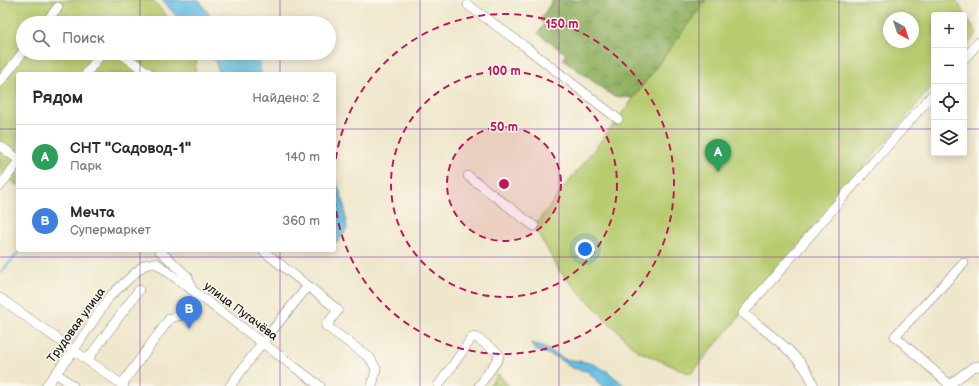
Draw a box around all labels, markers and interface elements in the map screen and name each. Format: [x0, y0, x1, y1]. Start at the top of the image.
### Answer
north arrow [883, 12, 919, 48]
map controls [931, 12, 967, 156]
button: + [931, 12, 967, 48]
search box [16, 16, 336, 60]
text: 150 m [546, 17, 578, 32]
icon: search [30, 27, 52, 49]
text: Поиск [62, 29, 105, 48]
button: − [931, 48, 967, 84]
text: 100 m [487, 64, 521, 79]
button: locate [931, 84, 967, 120]
text: Рядом [32, 88, 83, 108]
text: Найдено: 2 [252, 90, 320, 106]
text: 50 m [490, 120, 518, 135]
button: layers [931, 120, 967, 156]
text: СНТ "Садовод-1" [70, 139, 191, 158]
pin: A [705, 139, 731, 172]
text: A [41, 149, 49, 165]
text: 140 m [285, 149, 320, 165]
text: Парк [70, 158, 102, 174]
centre of rings [497, 177, 511, 191]
text: Мечта [70, 203, 115, 222]
text: B [40, 213, 50, 229]
text: 360 m [282, 213, 320, 229]
text: Супермаркет [70, 222, 151, 238]
your location [575, 239, 595, 259]
street label: улица Пугачёва [201, 279, 281, 344]
street label: Трудовая улица [44, 285, 109, 366]
pin: B [176, 296, 202, 329]

